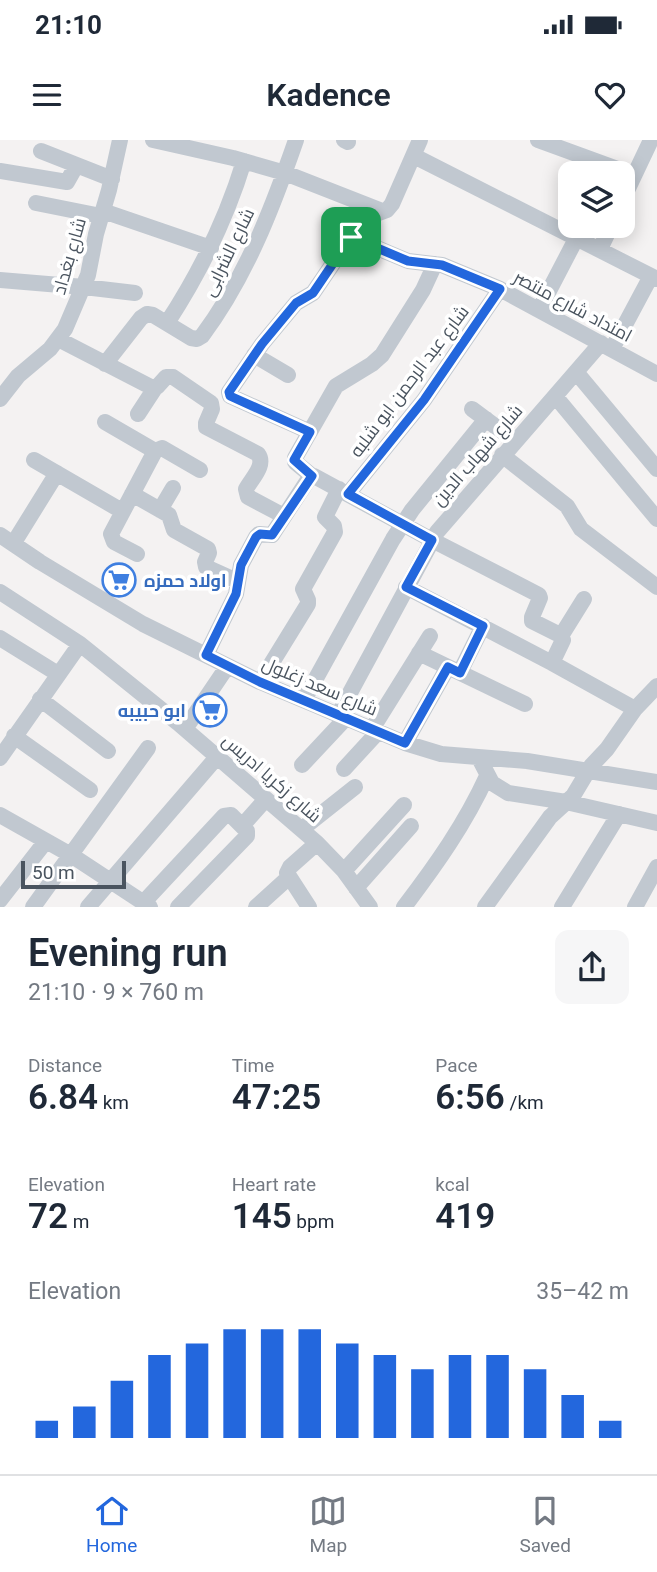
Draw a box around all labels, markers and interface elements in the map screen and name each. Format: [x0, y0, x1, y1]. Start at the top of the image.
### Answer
text: 21:10 [35, 10, 102, 40]
icon: menu [28, 76, 66, 114]
text: Kadence [266, 76, 391, 114]
icon: heart [591, 76, 629, 114]
map controls [558, 161, 635, 238]
button: layers [558, 161, 635, 238]
street label: شارع الشرابى [198, 205, 260, 300]
pin [321, 207, 381, 267]
street label: شارع بغداد [48, 215, 92, 297]
icon: arrive [332, 218, 370, 256]
street label: امتداد شارع منتصر [508, 266, 636, 348]
street label: شارع عبد الرحمن ابو شلبه [345, 301, 474, 462]
street label: شارع شهاب الدين [427, 400, 528, 511]
supermarket icon: اولاد حمزه [100, 561, 138, 599]
place label: اولاد حمزه [144, 570, 227, 592]
street label: شارع سعد زغلول [258, 652, 381, 722]
supermarket icon: ابو حبيبه [191, 691, 229, 729]
place label: ابو حبيبه [118, 700, 186, 722]
street label: شارع زكريا ادريس [217, 729, 326, 828]
scale bar [21, 858, 126, 890]
text: 50 m [32, 861, 75, 884]
button: share [555, 930, 629, 1004]
text: Evening run [28, 931, 228, 975]
text: 21:10 · 9 × 760 m [28, 979, 204, 1006]
text: Distance [28, 1054, 102, 1077]
text: Time [232, 1054, 274, 1077]
text: Pace [435, 1054, 478, 1077]
text: 6.84 [28, 1077, 98, 1118]
text: 47:25 [232, 1077, 321, 1118]
text: 6:56 [435, 1077, 505, 1118]
text: km [98, 1091, 129, 1114]
text: /km [505, 1091, 544, 1114]
text: Elevation [28, 1173, 105, 1196]
text: Heart rate [232, 1173, 316, 1196]
text: kcal [435, 1173, 470, 1196]
text: 72 [28, 1196, 68, 1237]
text: 145 [232, 1196, 292, 1237]
text: 419 [435, 1196, 495, 1237]
text: m [68, 1210, 89, 1233]
text: bpm [292, 1210, 334, 1233]
text: Elevation [28, 1278, 121, 1305]
text: 35–42 m [536, 1278, 629, 1305]
tab: Home [86, 1492, 137, 1557]
tab: Map [309, 1492, 347, 1557]
tab: Saved [520, 1492, 571, 1557]

